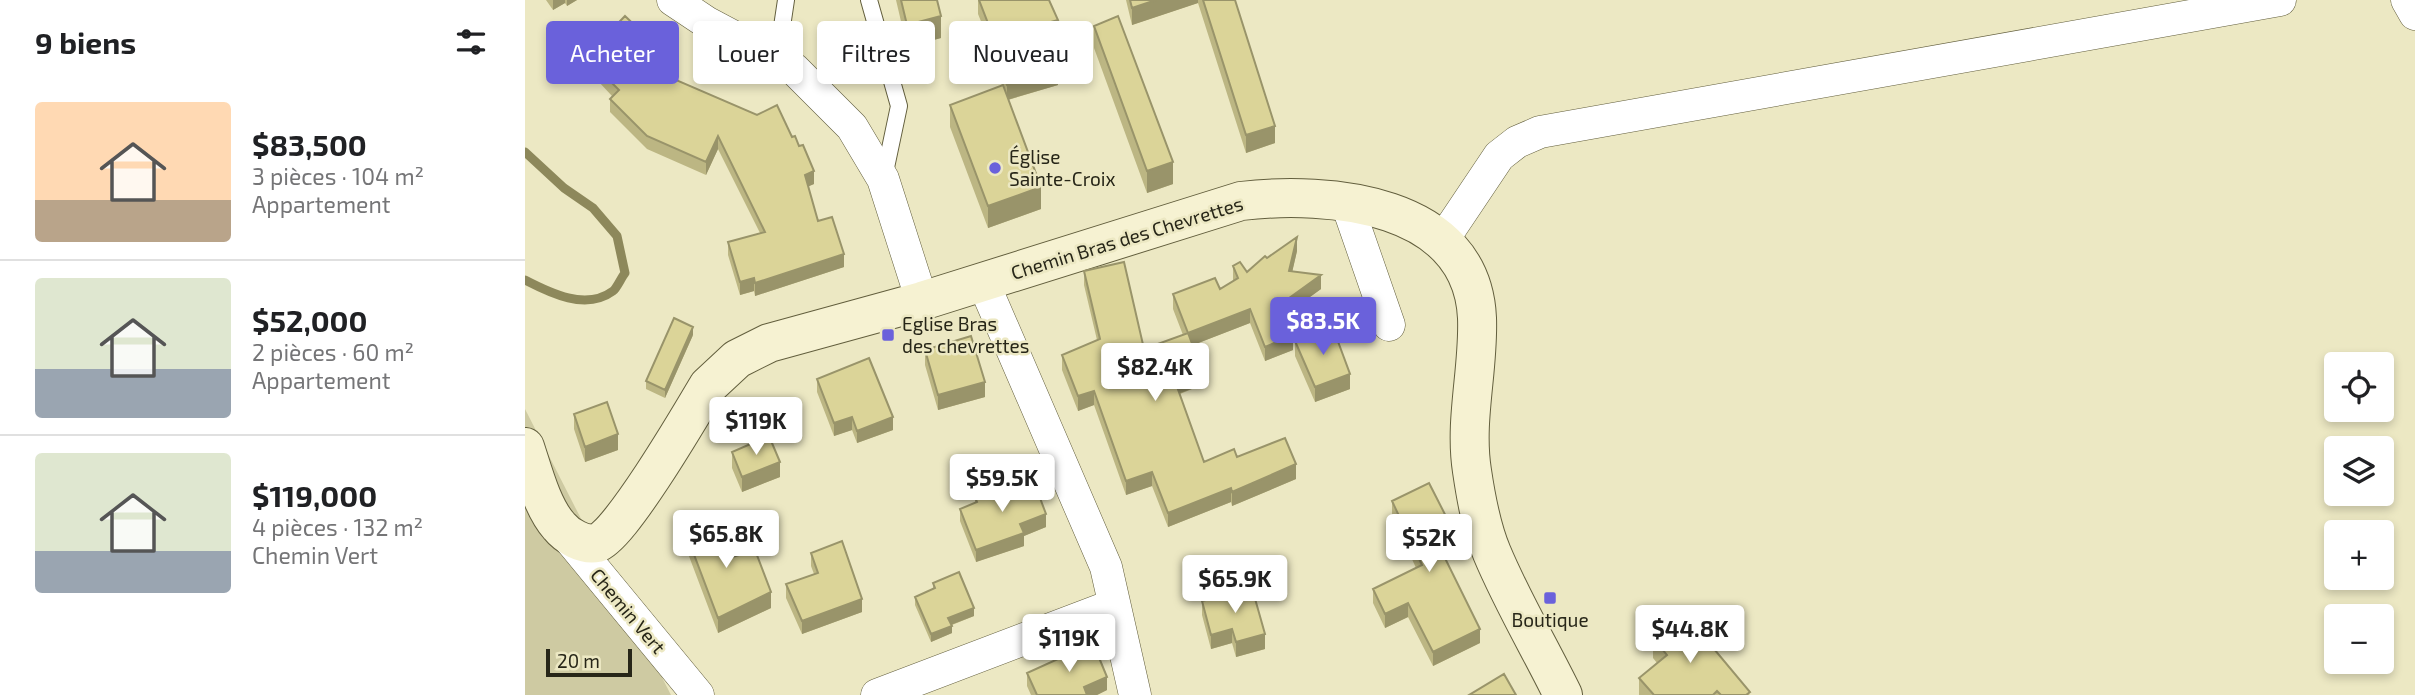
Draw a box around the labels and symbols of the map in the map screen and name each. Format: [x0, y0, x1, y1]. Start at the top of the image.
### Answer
place label: Église Sainte-Croix [1009, 145, 1116, 190]
marker: Église Sainte-Croix [987, 160, 1003, 176]
street label: Chemin Bras des Chevrettes [1008, 191, 1246, 284]
pin: $83.5K [1266, 298, 1380, 357]
place label: Eglise Bras des chevrettes [902, 312, 1029, 357]
marker: Eglise Bras des chevrettes [880, 327, 896, 343]
pin: $82.4K [1098, 344, 1212, 403]
pin: $119K [707, 398, 805, 457]
pin: $59.5K [945, 454, 1059, 514]
pin: $65.8K [669, 510, 783, 570]
pin: $52K [1388, 514, 1470, 574]
pin: $65.9K [1178, 556, 1292, 615]
street label: Chemin Vert [586, 563, 671, 658]
marker: Boutique [1542, 590, 1558, 606]
pin: $44.8K [1633, 606, 1747, 665]
place label: Boutique [1511, 608, 1589, 631]
pin: $119K [1020, 614, 1118, 674]
scale bar [546, 646, 632, 678]

